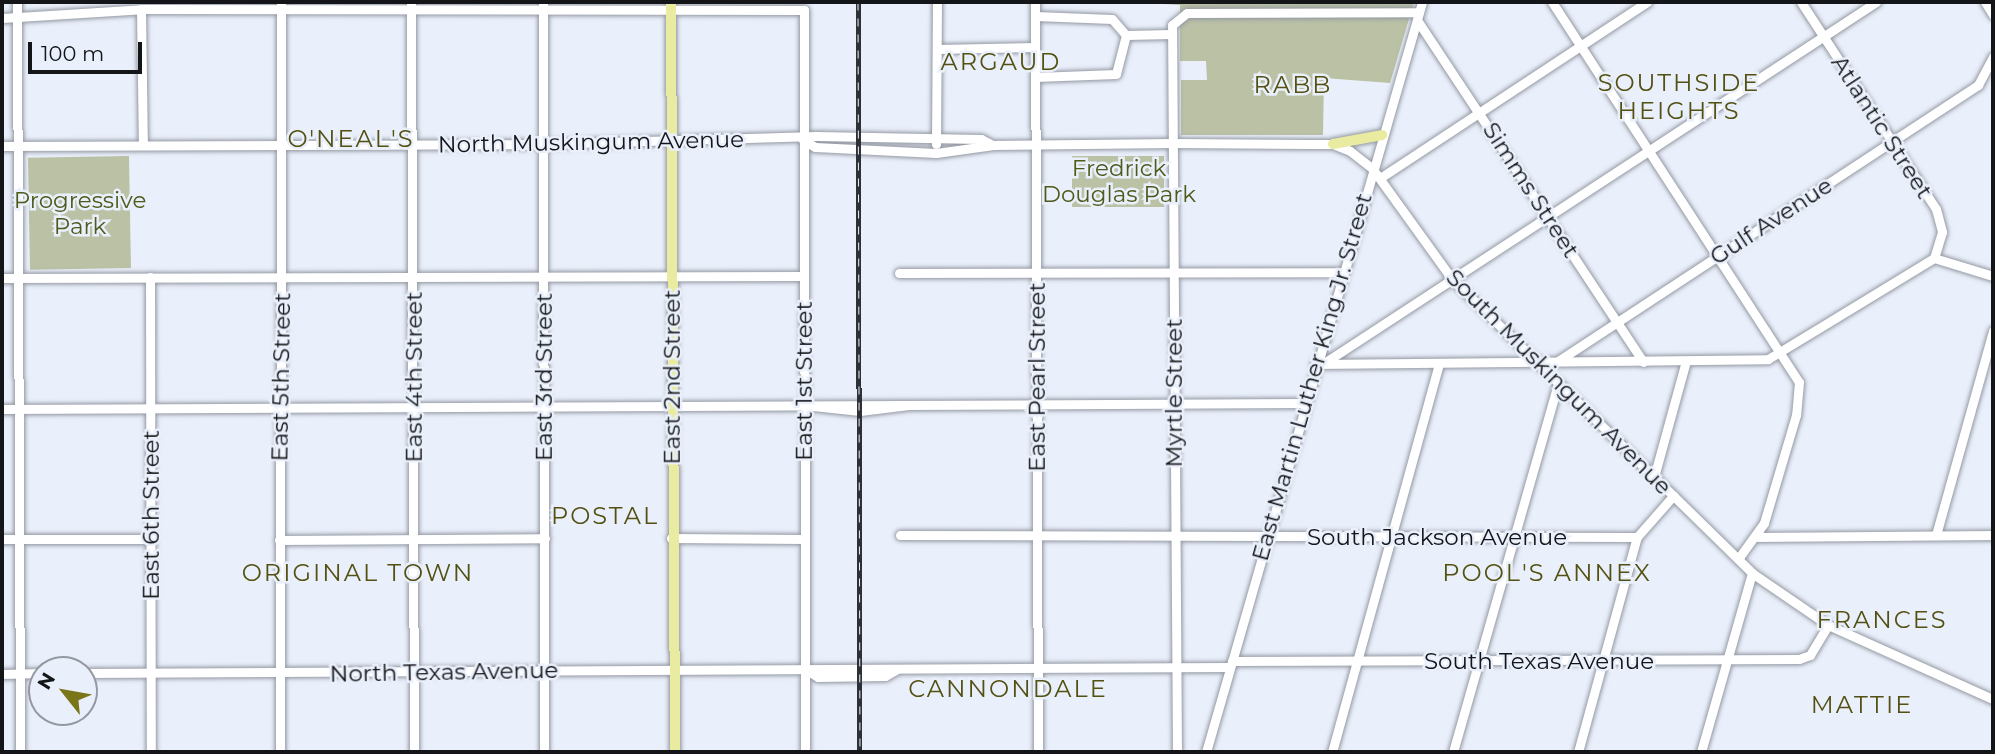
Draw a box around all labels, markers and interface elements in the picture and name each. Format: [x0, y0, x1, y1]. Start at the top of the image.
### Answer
scale bar [32, 28, 145, 72]
text: 100 m [41, 41, 104, 66]
district label: ARGAUD [941, 48, 1061, 76]
street label: Atlantic Street [1825, 50, 1939, 204]
district label: SOUTHSIDE HEIGHTS [1599, 69, 1759, 125]
district label: RABB [1254, 71, 1332, 99]
street label: Simms Street [1477, 117, 1585, 263]
district label: O'NEAL'S [288, 125, 414, 153]
street label: North Muskingum Avenue [438, 126, 744, 158]
park label: Fredrick Douglas Park [1042, 154, 1196, 208]
street label: Gulf Avenue [1705, 171, 1837, 271]
park label: Progressive Park [14, 186, 146, 240]
street label: East Martin Luther King Jr. Street [1246, 190, 1378, 564]
street label: South Muskingum Avenue [1441, 264, 1677, 500]
street label: East Pearl Street [1023, 282, 1051, 472]
street label: East 2nd Street [658, 289, 686, 465]
street label: East 4th Street [400, 291, 428, 463]
street label: East 5th Street [266, 292, 296, 462]
street label: East 3rd Street [530, 293, 558, 461]
street label: East 1st Street [790, 301, 818, 461]
street label: Myrtle Street [1160, 319, 1188, 467]
street label: East 6th Street [137, 430, 165, 600]
district label: POSTAL [552, 502, 658, 530]
street label: South Jackson Avenue [1307, 523, 1567, 551]
district label: ORIGINAL TOWN [243, 559, 473, 587]
district label: POOL'S ANNEX [1444, 559, 1650, 587]
district label: FRANCES [1817, 606, 1947, 634]
street label: South Texas Avenue [1424, 647, 1654, 675]
north arrow [28, 656, 98, 726]
street label: North Texas Avenue [329, 656, 559, 688]
text: N [32, 668, 60, 693]
district label: CANNONDALE [910, 675, 1106, 703]
district label: MATTIE [1812, 691, 1912, 719]

